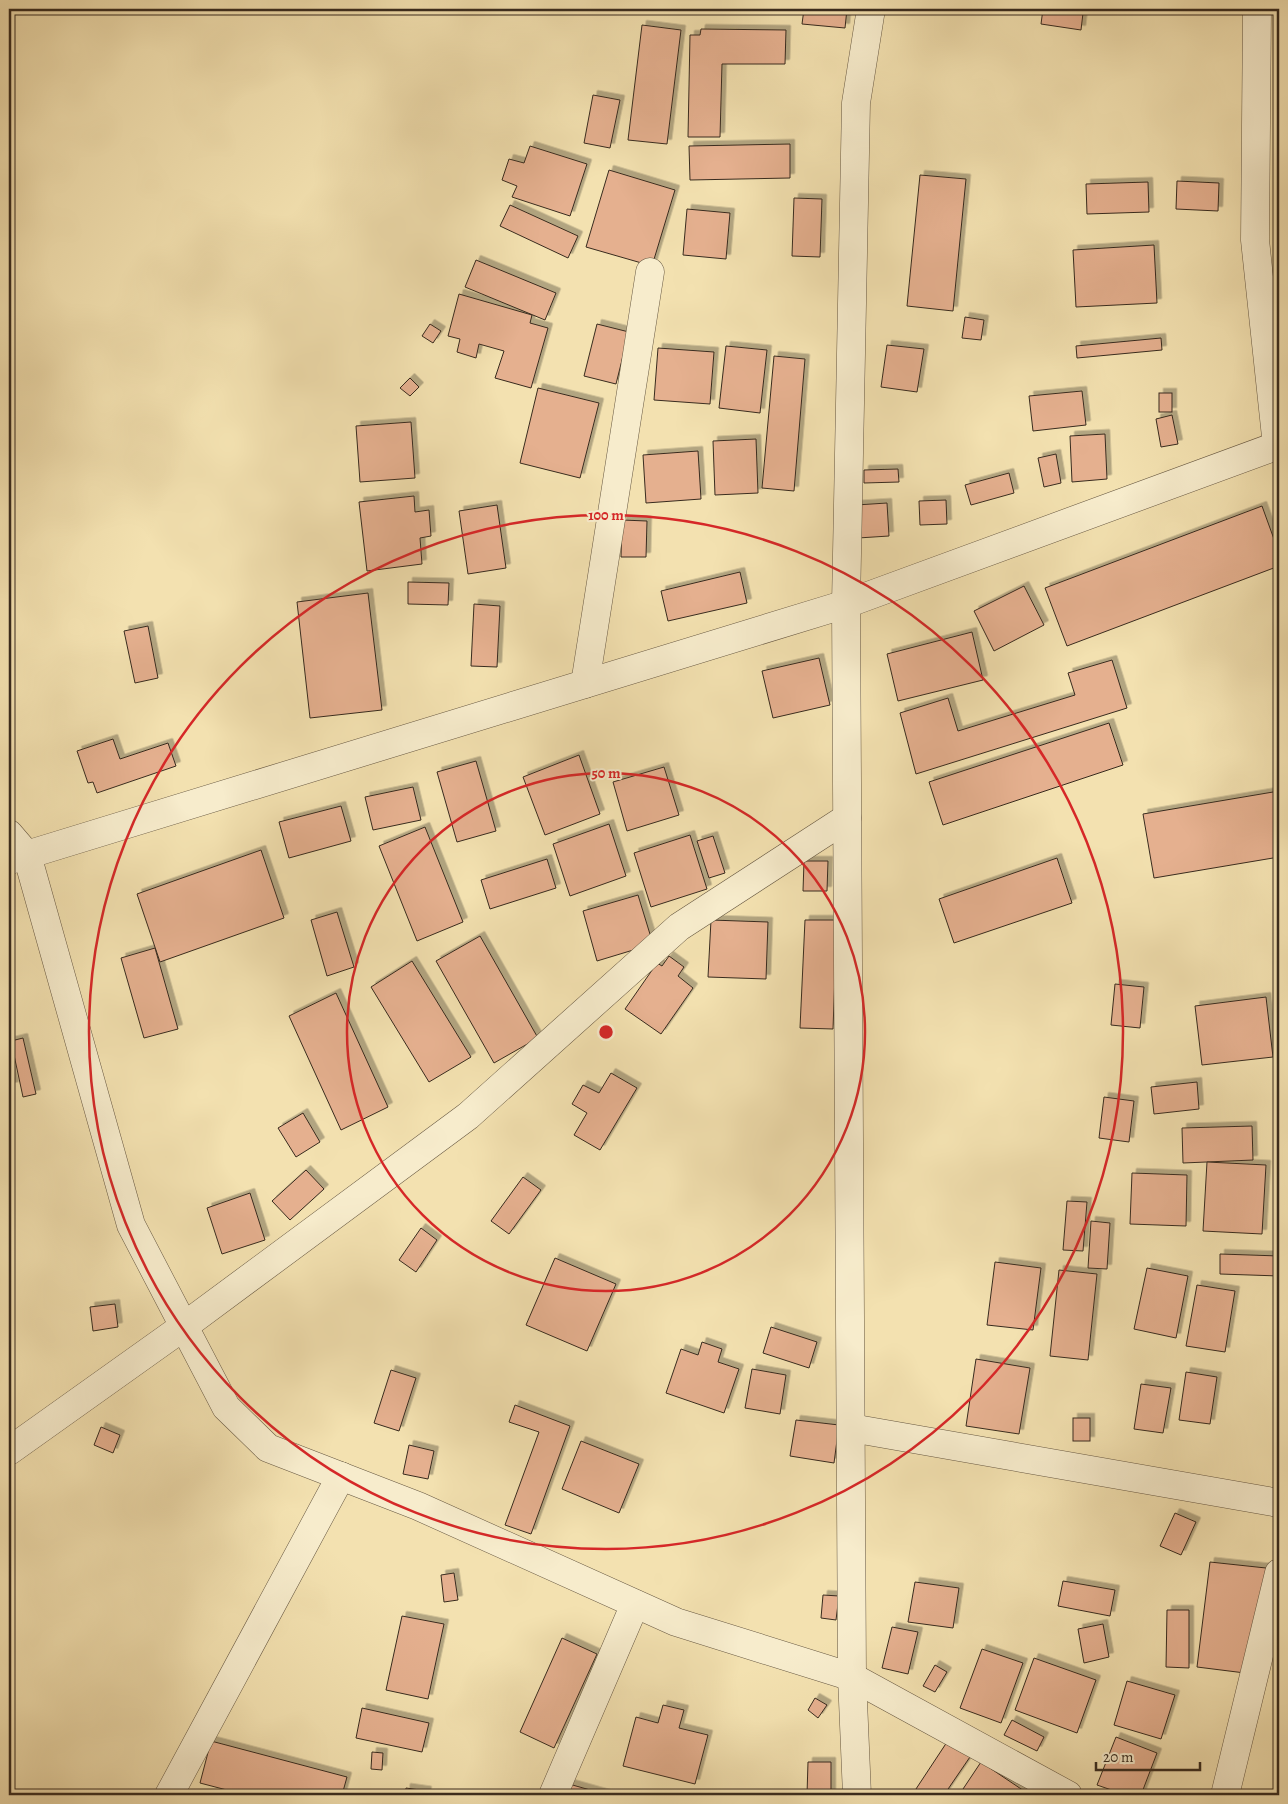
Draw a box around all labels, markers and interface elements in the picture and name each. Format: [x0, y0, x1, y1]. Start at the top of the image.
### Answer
text: 100 m [588, 505, 624, 525]
text: 50 m [591, 763, 621, 783]
centre of rings [597, 1023, 615, 1041]
scale bar [1096, 1739, 1199, 1771]
text: 20 m [1103, 1747, 1134, 1767]

